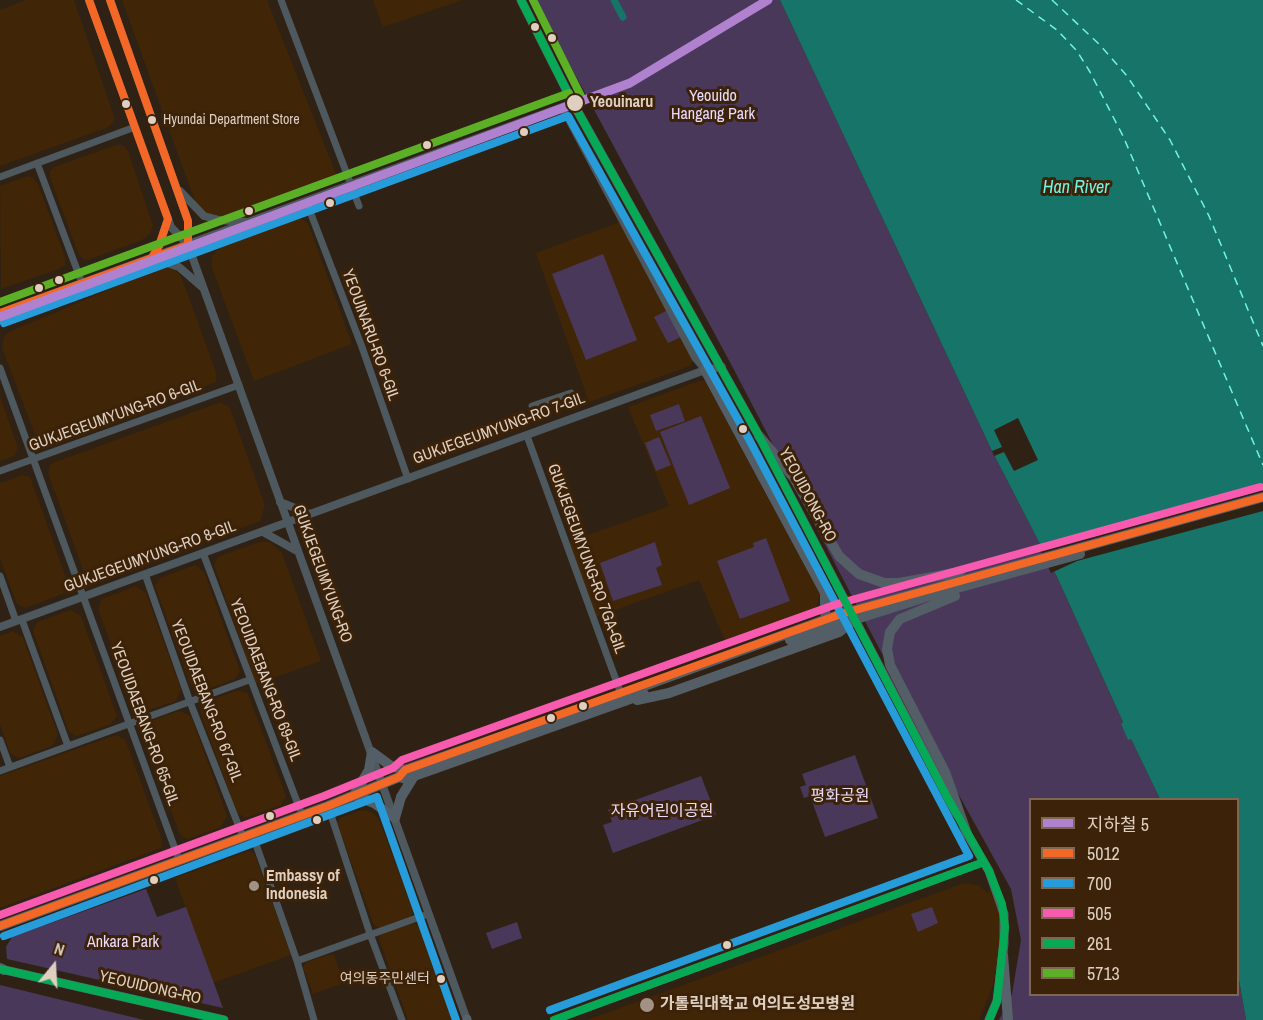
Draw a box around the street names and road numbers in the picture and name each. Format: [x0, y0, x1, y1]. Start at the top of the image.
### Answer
street label: YEOUINARU-RO 6-GIL [337, 267, 403, 403]
street label: GUKJEGEUMYUNG-RO 6-GIL [26, 376, 204, 456]
street label: GUKJEGEUMYUNG-RO 7-GIL [410, 389, 588, 469]
street label: YEOUIDONG-RO [774, 444, 840, 546]
street label: GUKJEGEUMYUNG-RO 7GA-GIL [543, 462, 629, 656]
street label: GUKJEGEUMYUNG-RO [288, 503, 356, 645]
street label: GUKJEGEUMYUNG-RO 8-GIL [61, 517, 239, 597]
street label: YEOUIDAEBANG-RO 69-GIL [225, 596, 305, 764]
street label: YEOUIDAEBANG-RO 67-GIL [166, 617, 246, 785]
street label: YEOUIDAEBANG-RO 65-GIL [105, 640, 183, 808]
street label: YEOUIDONG-RO [97, 967, 203, 1009]

